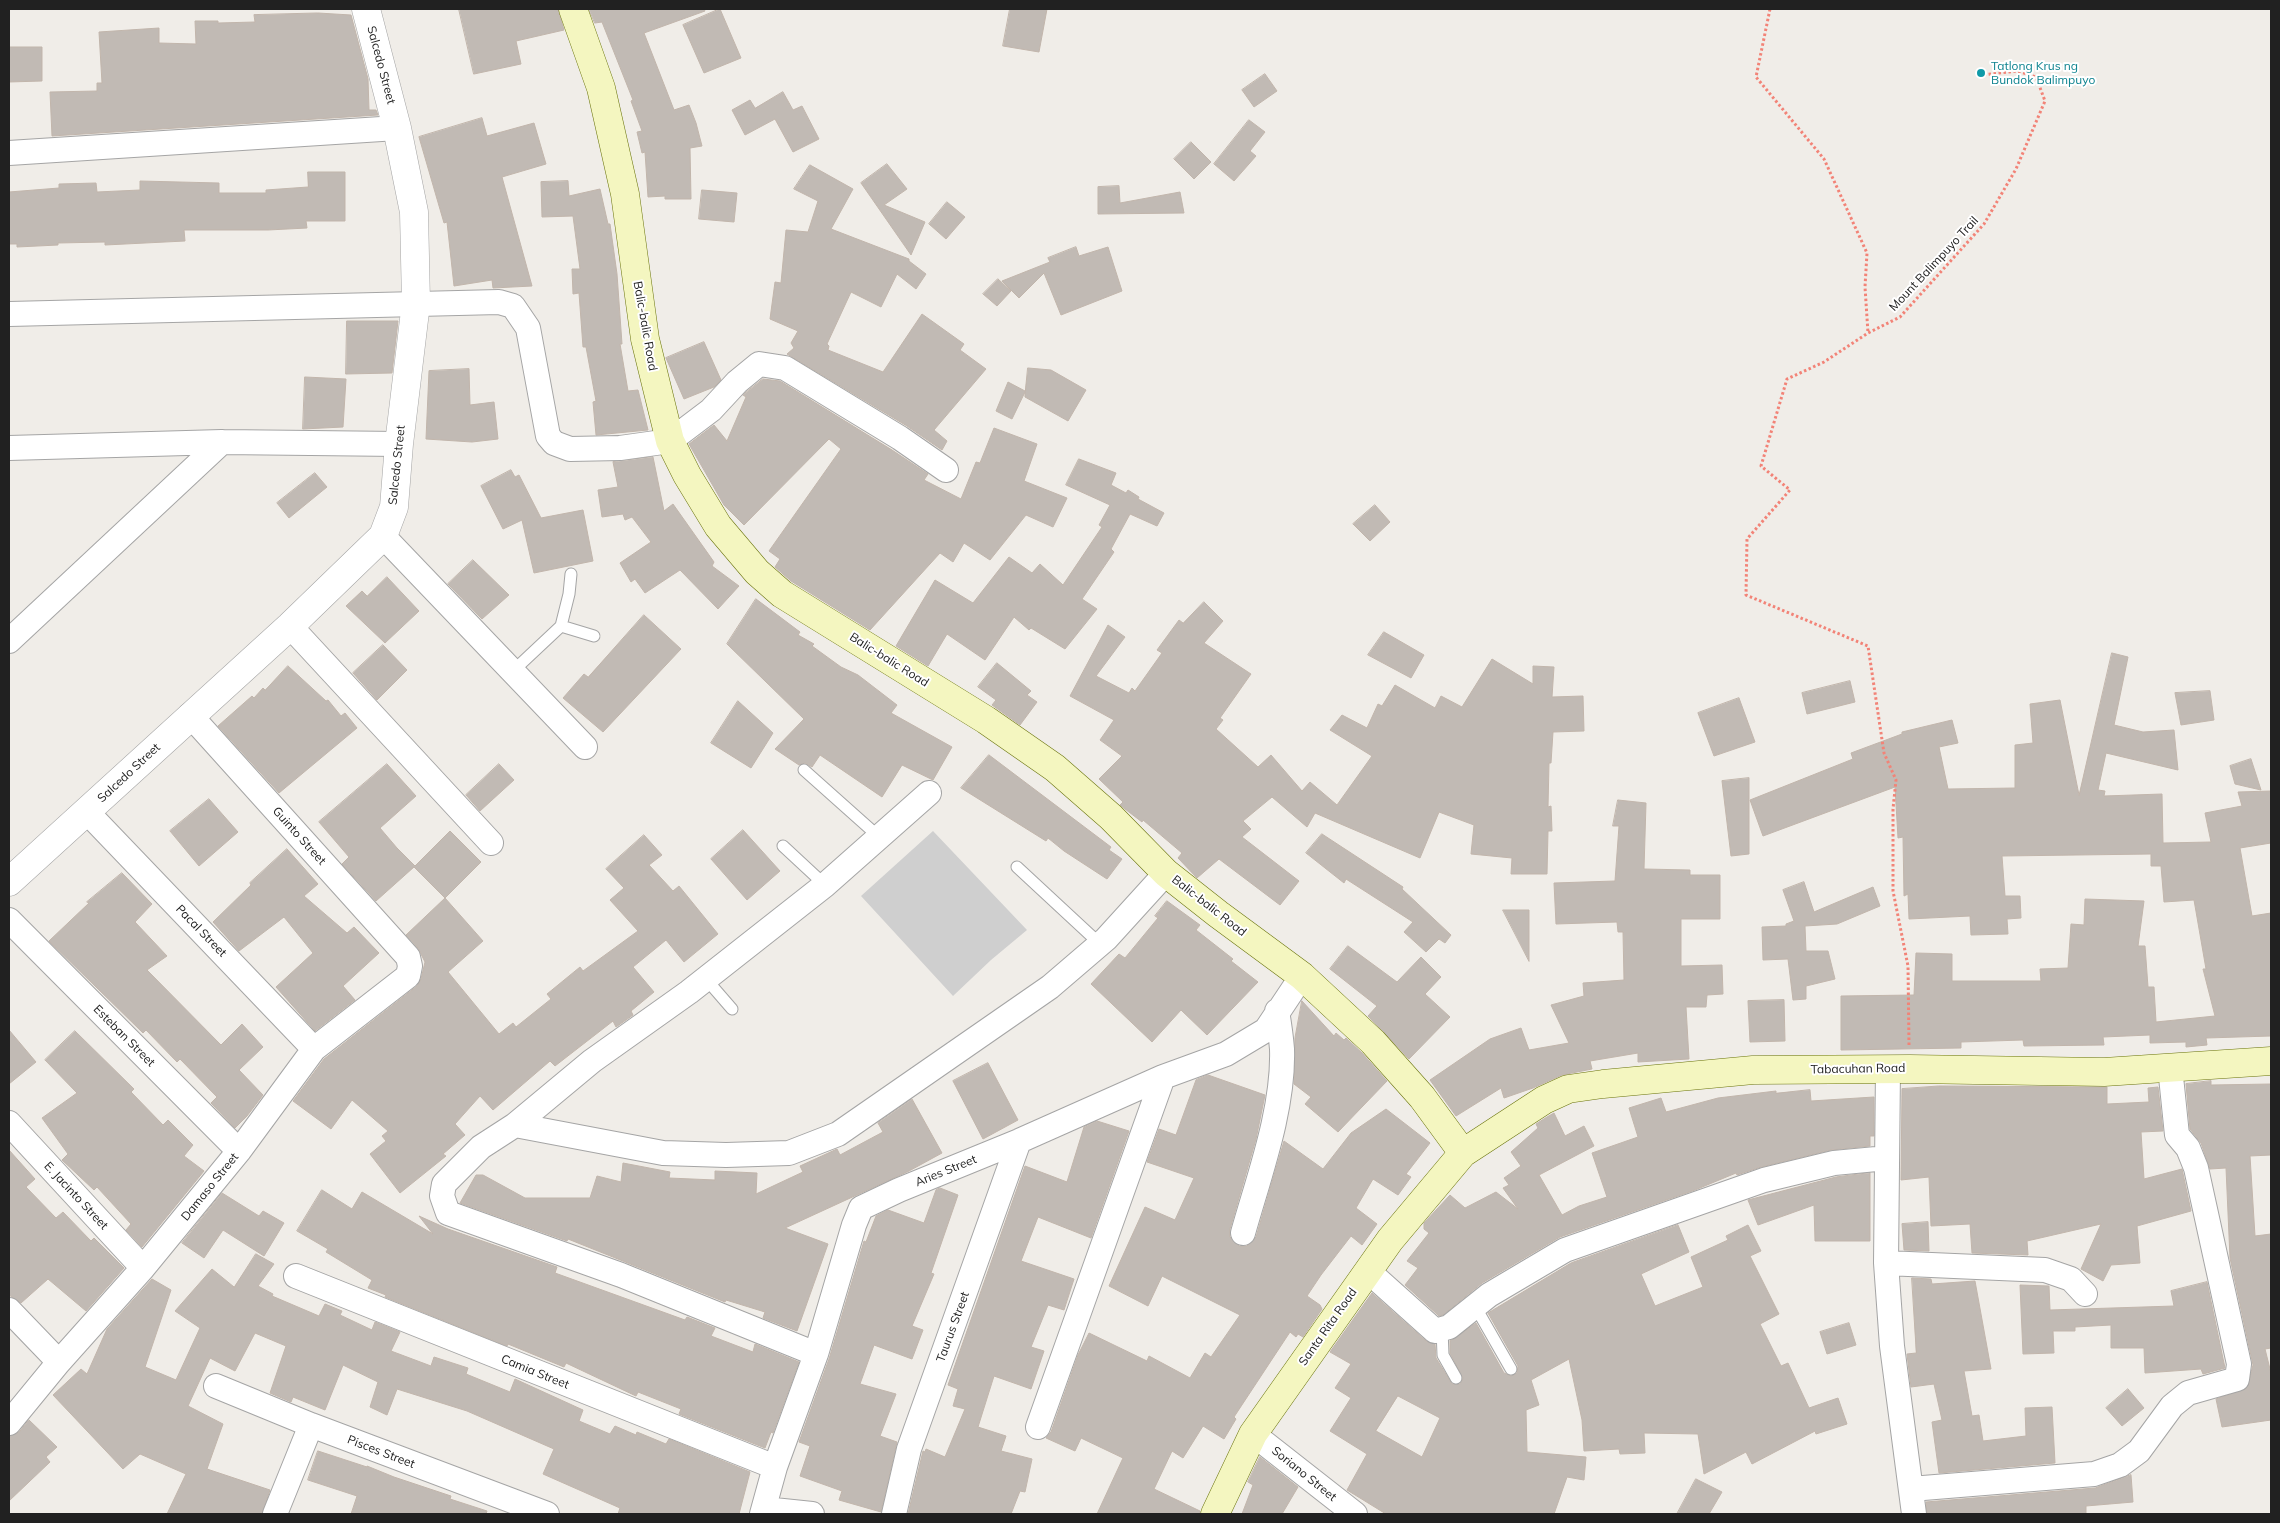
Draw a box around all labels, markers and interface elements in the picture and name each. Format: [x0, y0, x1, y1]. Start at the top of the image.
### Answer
street label: Salcedo Street [364, 24, 398, 106]
place label: Tatlong Krus ng Bundok Balimpuyo [1991, 59, 2095, 87]
marker: Tatlong Krus ng Bundok Balimpuyo [1975, 67, 1987, 79]
street label: Mount Balimpuyo Trail [1886, 214, 1982, 314]
street label: Balic-balic Road [630, 280, 660, 372]
street label: Salcedo Street [386, 424, 408, 506]
street label: Balic-balic Road [847, 630, 931, 690]
street label: Salcedo Street [95, 740, 163, 806]
street label: Guinto Street [269, 804, 329, 868]
street label: Balic-balic Road [1169, 872, 1249, 940]
street label: Pacal Street [173, 902, 229, 960]
street label: Esteban Street [90, 1002, 158, 1070]
street label: Tabacuhan Road [1811, 1061, 1905, 1077]
street label: Damaso Street [178, 1150, 242, 1224]
street label: Aries Street [913, 1152, 979, 1190]
street label: E. Jacinto Street [41, 1159, 111, 1233]
street label: Santa Rita Road [1296, 1285, 1360, 1369]
street label: Taurus Street [934, 1290, 972, 1364]
street label: Camia Street [499, 1352, 571, 1392]
street label: Pisces Street [345, 1433, 417, 1471]
street label: Soriano Street [1269, 1444, 1339, 1504]

